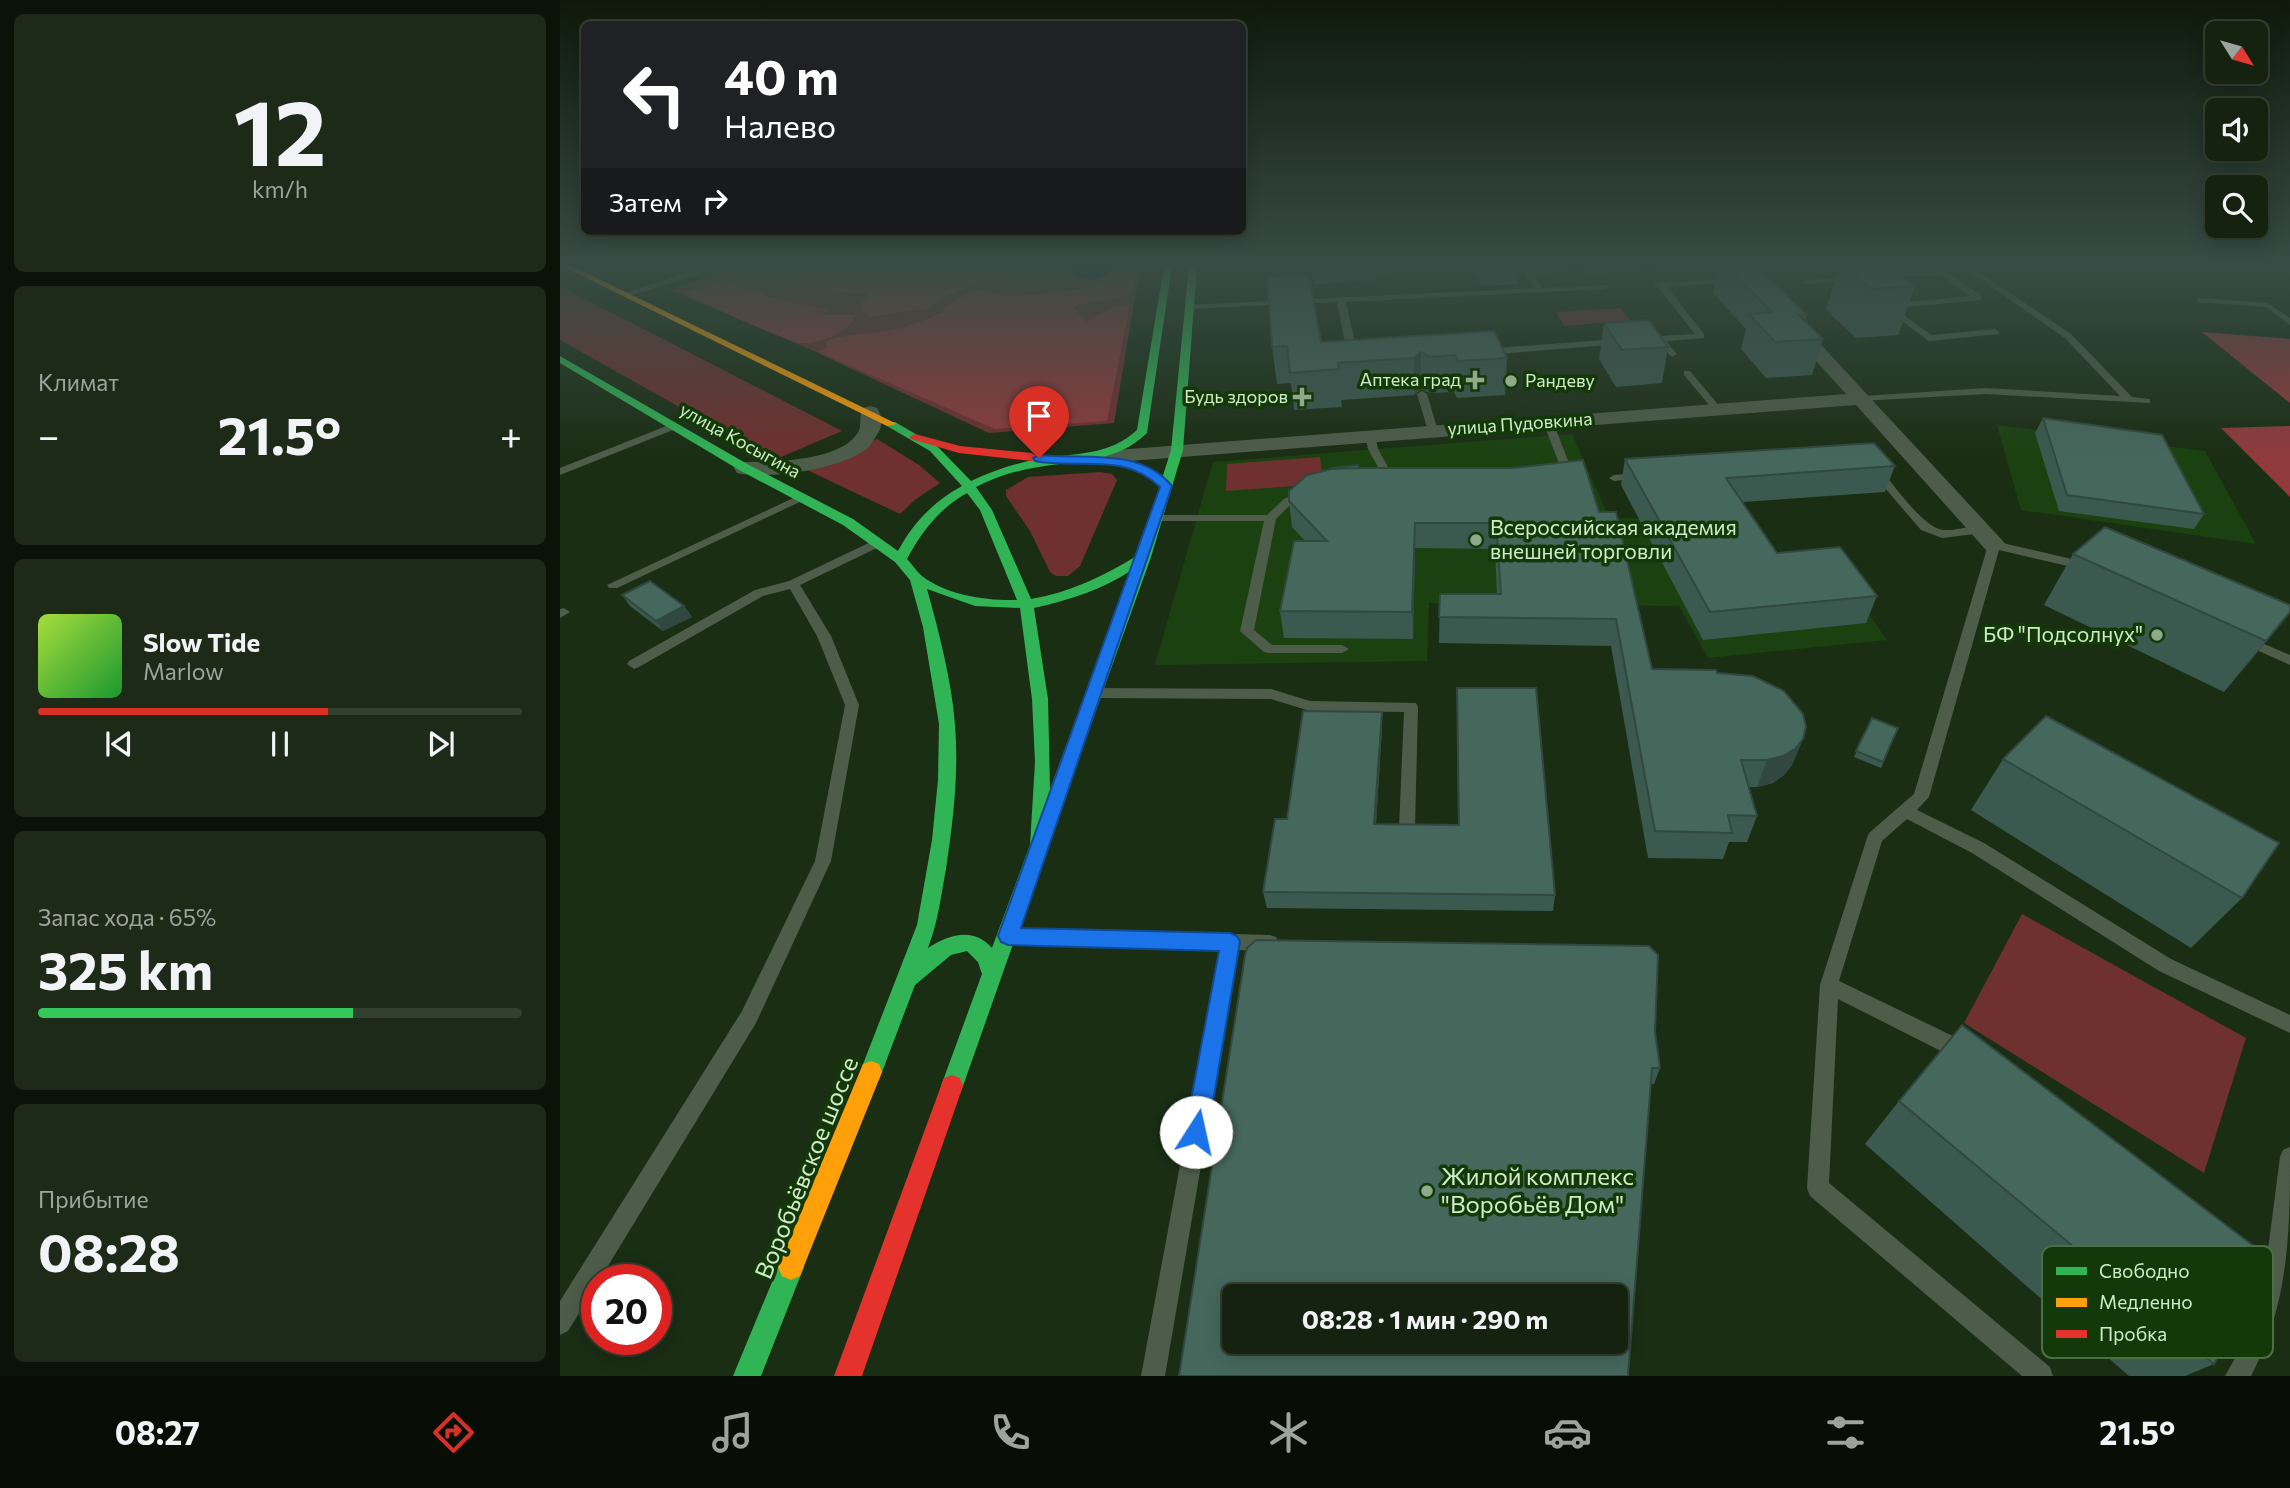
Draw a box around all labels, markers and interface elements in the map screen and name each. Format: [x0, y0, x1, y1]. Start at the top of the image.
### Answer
north arrow [2205, 21, 2268, 84]
map controls [2205, 21, 2268, 238]
text: 40 m [724, 45, 839, 105]
icon: left [609, 49, 700, 140]
text: 12 [234, 73, 326, 185]
button: sound [2205, 98, 2268, 161]
text: Налево [724, 105, 836, 145]
text: km/h [252, 175, 308, 203]
button: search [2205, 175, 2268, 238]
icon: right [696, 182, 734, 220]
text: Затем [609, 186, 682, 217]
text: Климат [38, 368, 119, 396]
place label: Аптека град [1360, 368, 1461, 390]
place label: Рандеву [1525, 369, 1595, 391]
marker: Аптека град [1467, 372, 1483, 388]
marker: Рандеву [1503, 373, 1519, 389]
place label: Будь здоров [1184, 385, 1288, 407]
pin [1009, 386, 1069, 458]
marker: Будь здоров [1294, 389, 1310, 405]
icon: arrive [1020, 397, 1058, 435]
street label: улица Косыгина [676, 398, 805, 482]
text: 21.5° [218, 402, 341, 466]
street label: улица Пудовкина [1447, 407, 1593, 439]
text: − [38, 411, 60, 458]
text: + [500, 411, 522, 458]
place label: Всероссийская академия внешней торговли [1490, 514, 1737, 563]
marker: Всероссийская академия внешней торговли [1468, 532, 1484, 548]
place label: БФ "Подсолнух" [1983, 621, 2143, 646]
text: Slow Tide [143, 626, 260, 657]
marker: БФ "Подсолнух" [2149, 627, 2165, 643]
text: Marlow [143, 657, 224, 685]
icon: previous [100, 725, 138, 763]
icon: pause [261, 725, 299, 763]
icon: next [422, 725, 460, 763]
text: Запас хода · 65% [38, 903, 216, 931]
text: 325 km [38, 937, 213, 1001]
street label: Воробьёвское шоссе [748, 1052, 863, 1283]
position arrow [1159, 1095, 1233, 1169]
place label: Жилой комплекс "Воробьёв Дом" [1441, 1161, 1634, 1218]
marker: Жилой комплекс "Воробьёв Дом" [1419, 1183, 1435, 1199]
text: Прибытие [38, 1185, 149, 1213]
text: 08:28 [38, 1219, 180, 1283]
legend [2042, 1246, 2273, 1358]
text: Свободно [2099, 1259, 2189, 1282]
speed limit sign: 20 [581, 1264, 672, 1355]
text: Медленно [2099, 1290, 2193, 1313]
text: 08:28 · 1 мин · 290 m [1302, 1303, 1548, 1334]
text: Пробка [2099, 1322, 2167, 1345]
icon: directions [429, 1408, 478, 1457]
icon: music [708, 1408, 757, 1457]
icon: phone [986, 1408, 1035, 1457]
icon: climate [1264, 1408, 1313, 1457]
icon: car [1543, 1408, 1592, 1457]
icon: filters [1821, 1408, 1870, 1457]
text: 08:27 [115, 1412, 200, 1452]
text: 21.5° [2099, 1412, 2175, 1452]

